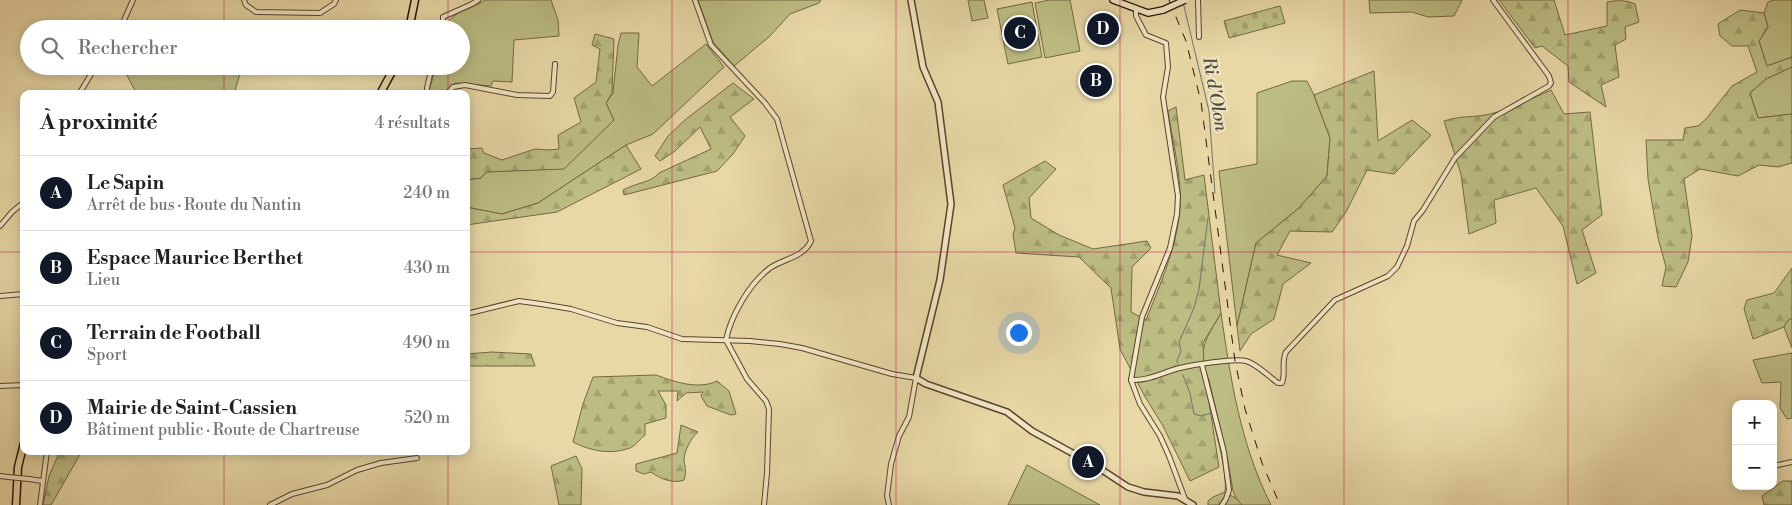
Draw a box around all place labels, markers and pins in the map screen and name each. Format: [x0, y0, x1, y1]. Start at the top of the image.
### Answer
pin: D [1087, 10, 1119, 48]
pin: C [1004, 14, 1036, 52]
pin: B [1080, 62, 1112, 100]
pin: A [1072, 443, 1104, 481]

